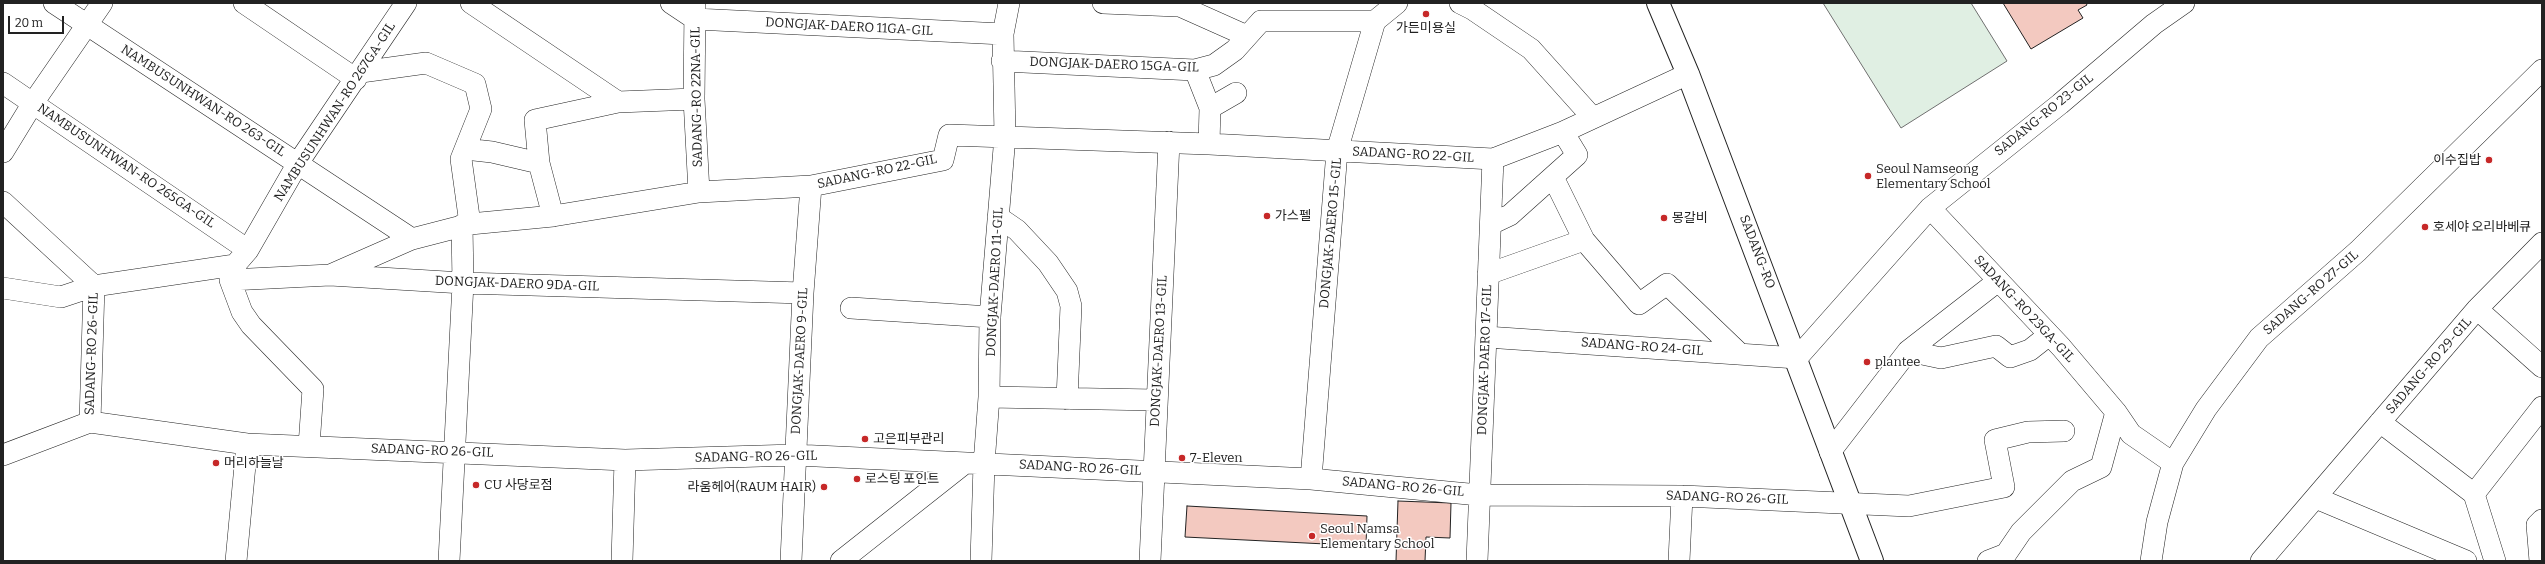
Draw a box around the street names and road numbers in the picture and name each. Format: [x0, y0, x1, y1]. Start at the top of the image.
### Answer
street label: DONGJAK-DAERO 11GA-GIL [765, 15, 933, 39]
street label: NAMBUSUNHWAN-RO 267GA-GIL [271, 19, 399, 205]
street label: SADANG-RO 22NA-GIL [688, 27, 706, 167]
street label: NAMBUSUNHWAN-RO 263-GIL [118, 42, 288, 160]
street label: DONGJAK-DAERO 15GA-GIL [1029, 54, 1199, 76]
street label: SADANG-RO 23-GIL [1992, 70, 2096, 160]
street label: NAMBUSUNHWAN-RO 265GA-GIL [34, 101, 218, 231]
street label: SADANG-RO 22-GIL [1352, 144, 1474, 166]
street label: SADANG-RO 22-GIL [816, 152, 938, 192]
street label: DONGJAK-DAERO 15-GIL [1317, 157, 1345, 309]
street label: DONGJAK-DAERO 11-GIL [983, 207, 1007, 357]
street label: SADANG-RO [1736, 213, 1778, 291]
street label: SADANG-RO 27-GIL [2260, 248, 2362, 338]
street label: SADANG-RO 23GA-GIL [1970, 252, 2078, 366]
street label: DONGJAK-DAERO 9DA-GIL [435, 273, 599, 295]
street label: DONGJAK-DAERO 13-GIL [1147, 275, 1171, 427]
street label: DONGJAK-DAERO 17-GIL [1475, 285, 1495, 435]
street label: DONGJAK-DAERO 9-GIL [788, 287, 812, 435]
street label: SADANG-RO 26-GIL [82, 293, 102, 415]
street label: SADANG-RO 29-GIL [2383, 315, 2475, 417]
street label: SADANG-RO 24-GIL [1580, 335, 1704, 359]
street label: SADANG-RO 26-GIL [371, 441, 493, 461]
street label: SADANG-RO 26-GIL [695, 448, 817, 466]
street label: SADANG-RO 26-GIL [1018, 457, 1142, 479]
street label: SADANG-RO 26-GIL [1341, 474, 1465, 500]
street label: SADANG-RO 26-GIL [1666, 488, 1788, 508]

